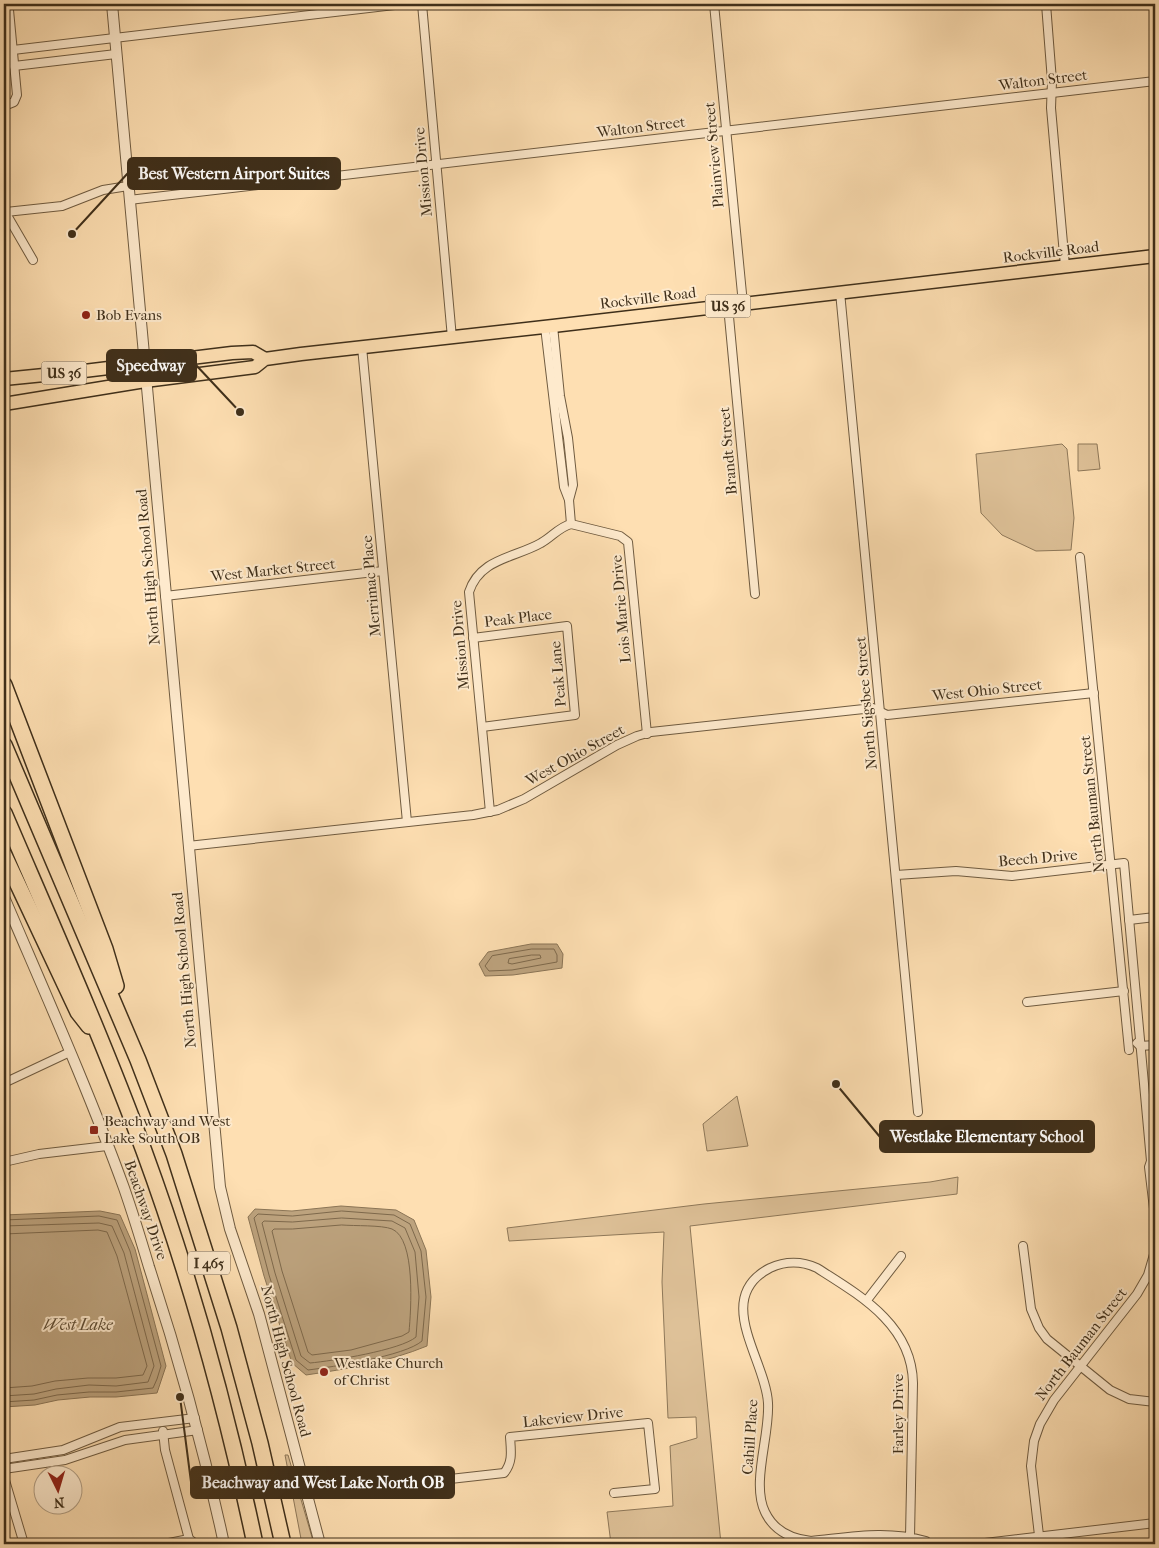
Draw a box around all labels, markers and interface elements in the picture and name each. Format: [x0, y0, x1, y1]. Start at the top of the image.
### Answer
street label: Walton Street [997, 66, 1089, 94]
street label: Plainview Street [700, 101, 728, 209]
street label: Walton Street [595, 113, 687, 141]
street label: Mission Drive [410, 126, 436, 217]
callout: Best Western Airport Suites [128, 158, 340, 189]
text: Best Western Airport Suites [138, 164, 330, 184]
street label: Rockville Road [1002, 237, 1101, 267]
street label: Rockville Road [599, 283, 698, 313]
road number: US 36 [706, 294, 750, 318]
place label: Bob Evans [96, 306, 162, 324]
marker: Bob Evans [80, 309, 92, 321]
callout: Speedway [107, 350, 196, 381]
text: Speedway [117, 356, 187, 376]
road number: US 36 [42, 362, 86, 384]
street label: Brandt Street [715, 406, 741, 496]
street label: North High School Road [132, 487, 164, 646]
street label: Merrimac Place [358, 534, 384, 637]
street label: West Market Street [209, 554, 337, 586]
street label: Lois Marie Drive [607, 554, 635, 664]
street label: Mission Drive [447, 599, 473, 690]
street label: Peak Place [483, 605, 554, 631]
street label: North Sigsbee Street [851, 635, 881, 770]
street label: Peak Lane [546, 640, 570, 708]
street label: West Ohio Street [930, 675, 1043, 705]
street label: West Ohio Street [522, 720, 628, 790]
street label: North Bauman Street [1076, 734, 1108, 874]
street label: Beech Drive [998, 846, 1079, 870]
street label: North High School Road [168, 890, 200, 1049]
place label: Beachway and West Lake South OB [104, 1112, 231, 1147]
callout: Westlake Elementary School [880, 1121, 1094, 1152]
marker: Beachway and West Lake South OB [88, 1124, 100, 1136]
text: Westlake Elementary School [889, 1127, 1085, 1147]
street label: Beachway Drive [121, 1158, 172, 1263]
road number: I 465 [188, 1252, 230, 1274]
street label: North High School Road [257, 1283, 315, 1440]
street label: North Bauman Street [1031, 1284, 1131, 1404]
water label: West Lake [43, 1315, 113, 1334]
place label: Westlake Church of Christ [333, 1354, 444, 1389]
marker: Westlake Church of Christ [318, 1366, 330, 1378]
street label: Farley Drive [889, 1373, 907, 1454]
street label: Cahill Place [738, 1398, 762, 1475]
street label: Lakeview Drive [522, 1403, 625, 1431]
north arrow [32, 1466, 82, 1516]
callout: Beachway and West Lake North OB [191, 1467, 454, 1498]
text: Beachway and West Lake North OB [202, 1473, 444, 1493]
text: N [53, 1494, 65, 1511]

